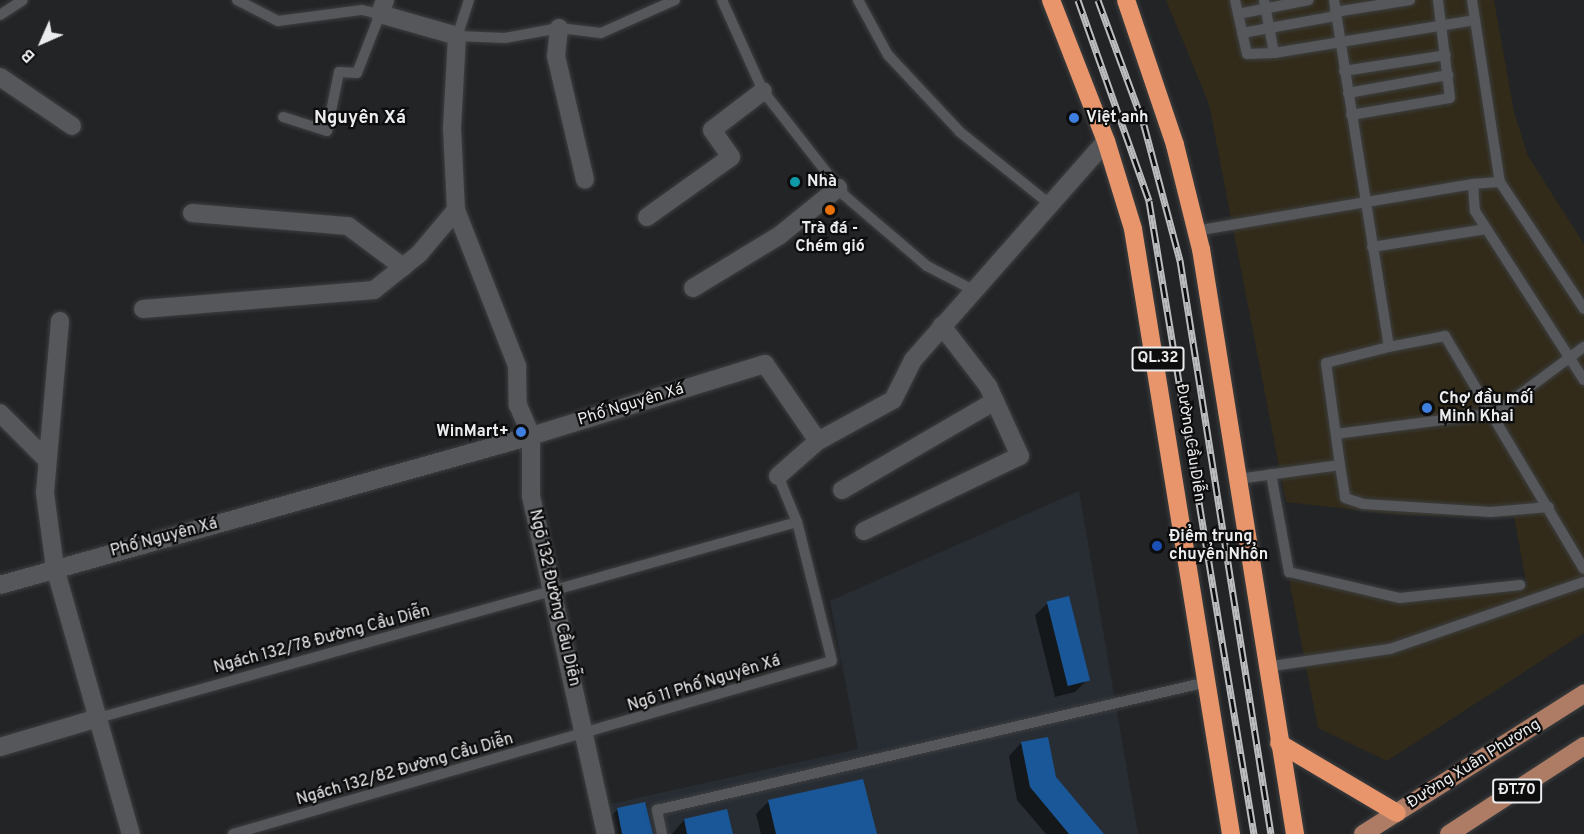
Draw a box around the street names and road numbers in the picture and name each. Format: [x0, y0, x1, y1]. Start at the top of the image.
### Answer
road number: QL.32 [1131, 347, 1185, 371]
street label: Phố Nguyên Xá [576, 380, 686, 430]
street label: Đường Cầu Diễn [1171, 383, 1209, 503]
street label: Ngõ 132 Đường Cầu Diễn [524, 508, 584, 688]
street label: Phố Nguyên Xá [108, 515, 220, 561]
street label: Ngách 132/78 Đường Cầu Diễn [212, 602, 432, 678]
street label: Ngõ 11 Phố Nguyên Xá [625, 652, 783, 716]
street label: Đường Xuân Phương [1404, 715, 1544, 813]
street label: Ngách 132/82 Đường Cầu Diễn [295, 730, 515, 810]
road number: ĐT.70 [1492, 779, 1543, 803]

